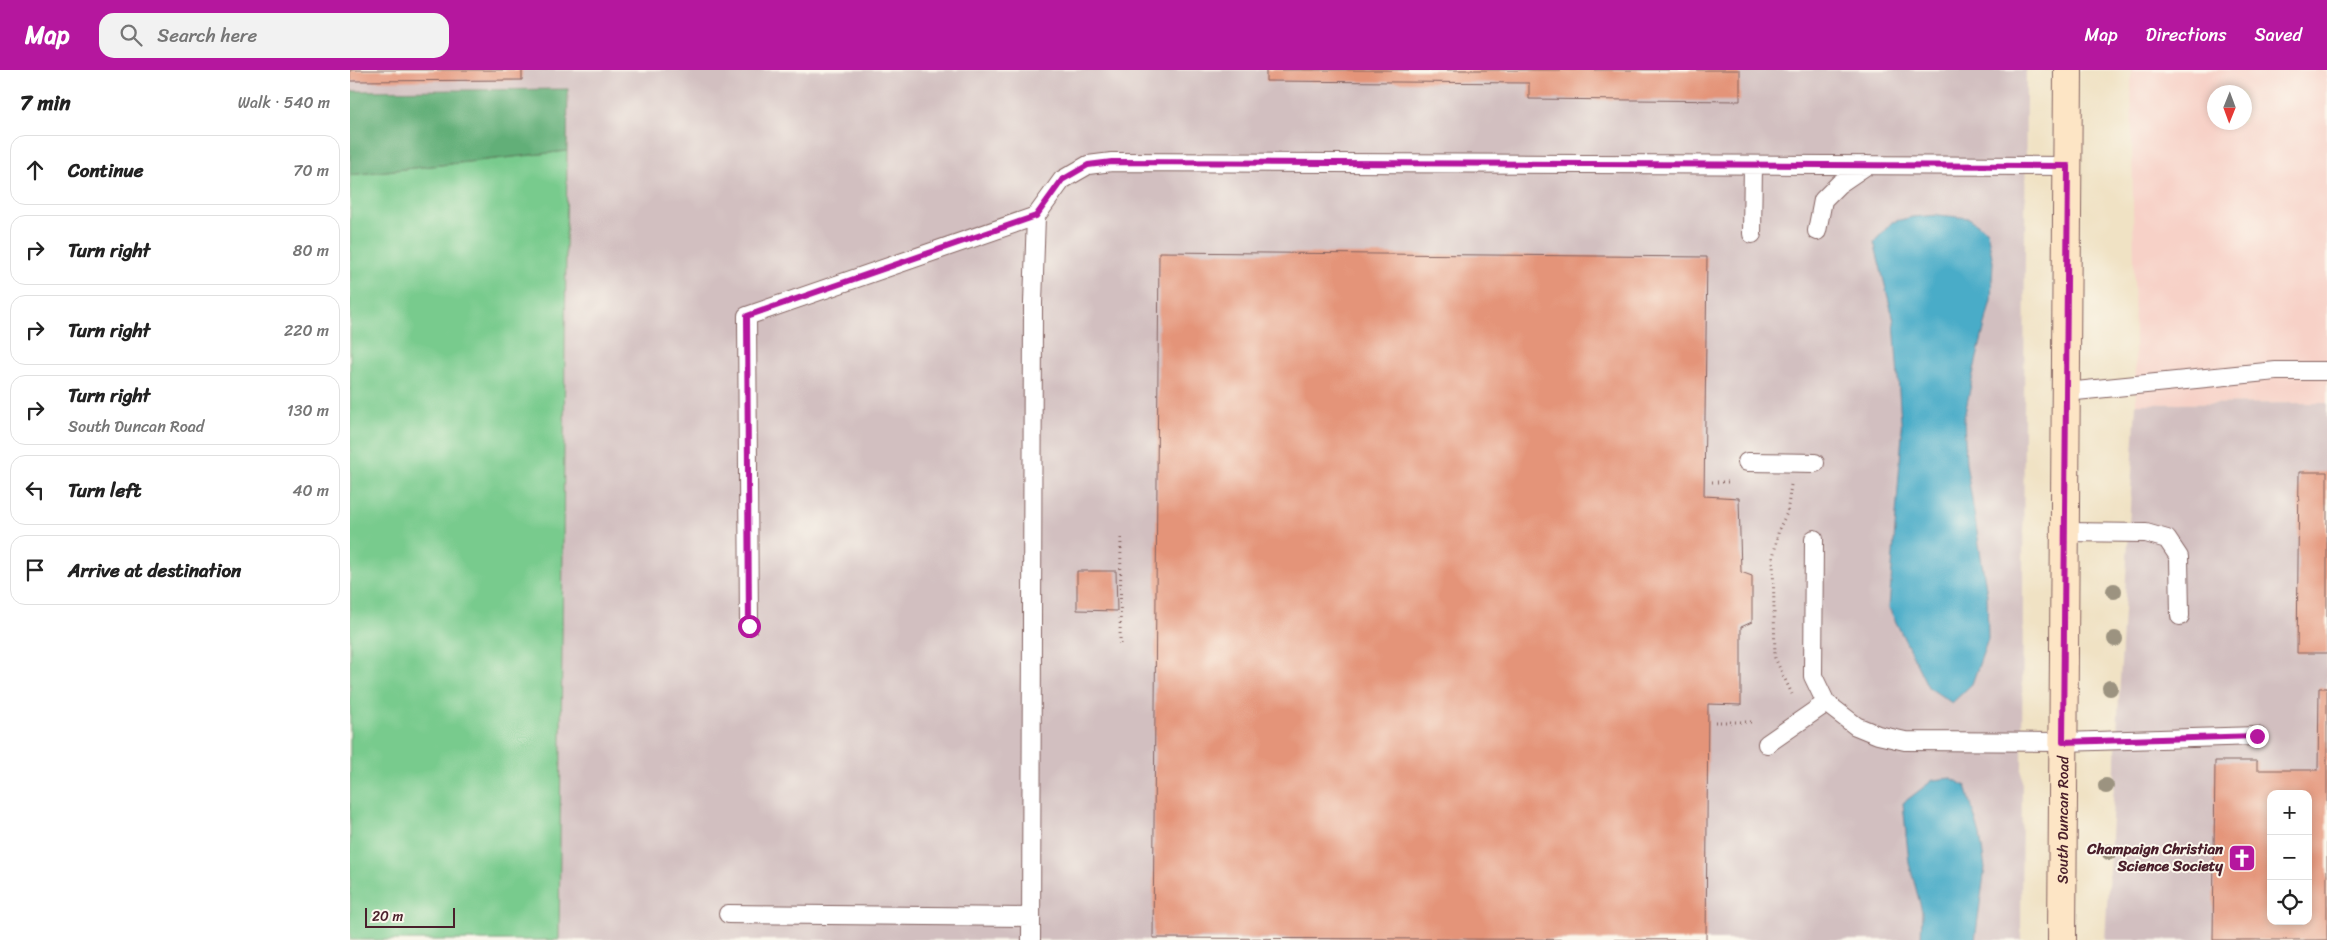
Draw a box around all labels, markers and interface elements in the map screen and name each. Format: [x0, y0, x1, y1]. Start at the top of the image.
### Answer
search box [99, 13, 449, 58]
text: Map [25, 14, 69, 56]
text: Search here [157, 19, 257, 52]
text: Map [2085, 19, 2118, 51]
text: Directions [2146, 19, 2227, 51]
text: Saved [2255, 19, 2302, 51]
icon: search [117, 21, 145, 49]
text: 7 min [20, 84, 71, 122]
north arrow [2207, 85, 2252, 130]
text: Walk · 540 m [238, 88, 330, 117]
text: Continue [68, 154, 144, 187]
icon: ahead [21, 156, 49, 184]
text: 70 m [293, 156, 329, 185]
text: Turn right [68, 234, 150, 267]
icon: right [21, 236, 49, 264]
text: 80 m [293, 236, 329, 265]
text: Turn right [68, 314, 150, 347]
icon: right [21, 316, 49, 344]
text: 220 m [284, 316, 329, 345]
text: Turn right [68, 379, 150, 412]
icon: right [21, 396, 49, 424]
text: 130 m [287, 396, 329, 425]
text: South Duncan Road [68, 412, 204, 441]
text: Turn left [68, 474, 141, 507]
icon: left [21, 476, 49, 504]
text: 40 m [292, 476, 329, 505]
text: Arrive at destination [68, 554, 241, 587]
icon: arrive [21, 556, 49, 584]
route start [738, 615, 761, 638]
route end [2246, 725, 2269, 748]
street label: South Duncan Road [2049, 755, 2076, 884]
map controls [2267, 790, 2312, 925]
button: + [2267, 790, 2312, 835]
button: − [2267, 835, 2312, 880]
place label: Champaign Christian Science Society [2086, 836, 2224, 879]
church icon: Champaign Christian Science Society [2227, 843, 2257, 873]
button: locate [2267, 880, 2312, 925]
text: 20 m [372, 904, 403, 929]
scale bar [365, 905, 455, 928]

